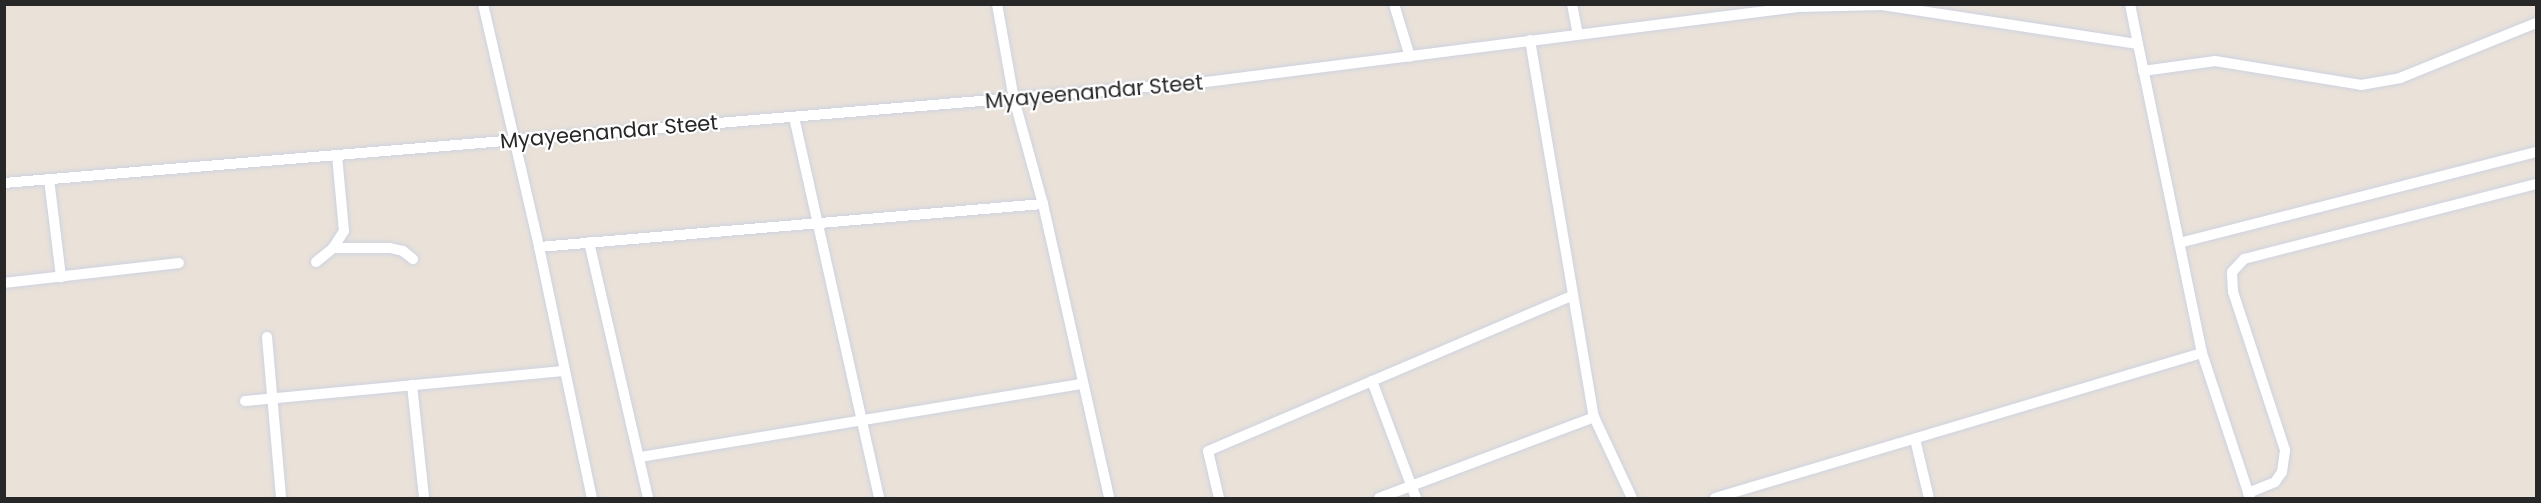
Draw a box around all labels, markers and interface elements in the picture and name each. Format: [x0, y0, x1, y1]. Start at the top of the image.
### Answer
street label: Myayeenandar Steet [984, 70, 1204, 114]
street label: Myayeenandar Steet [499, 110, 719, 154]

